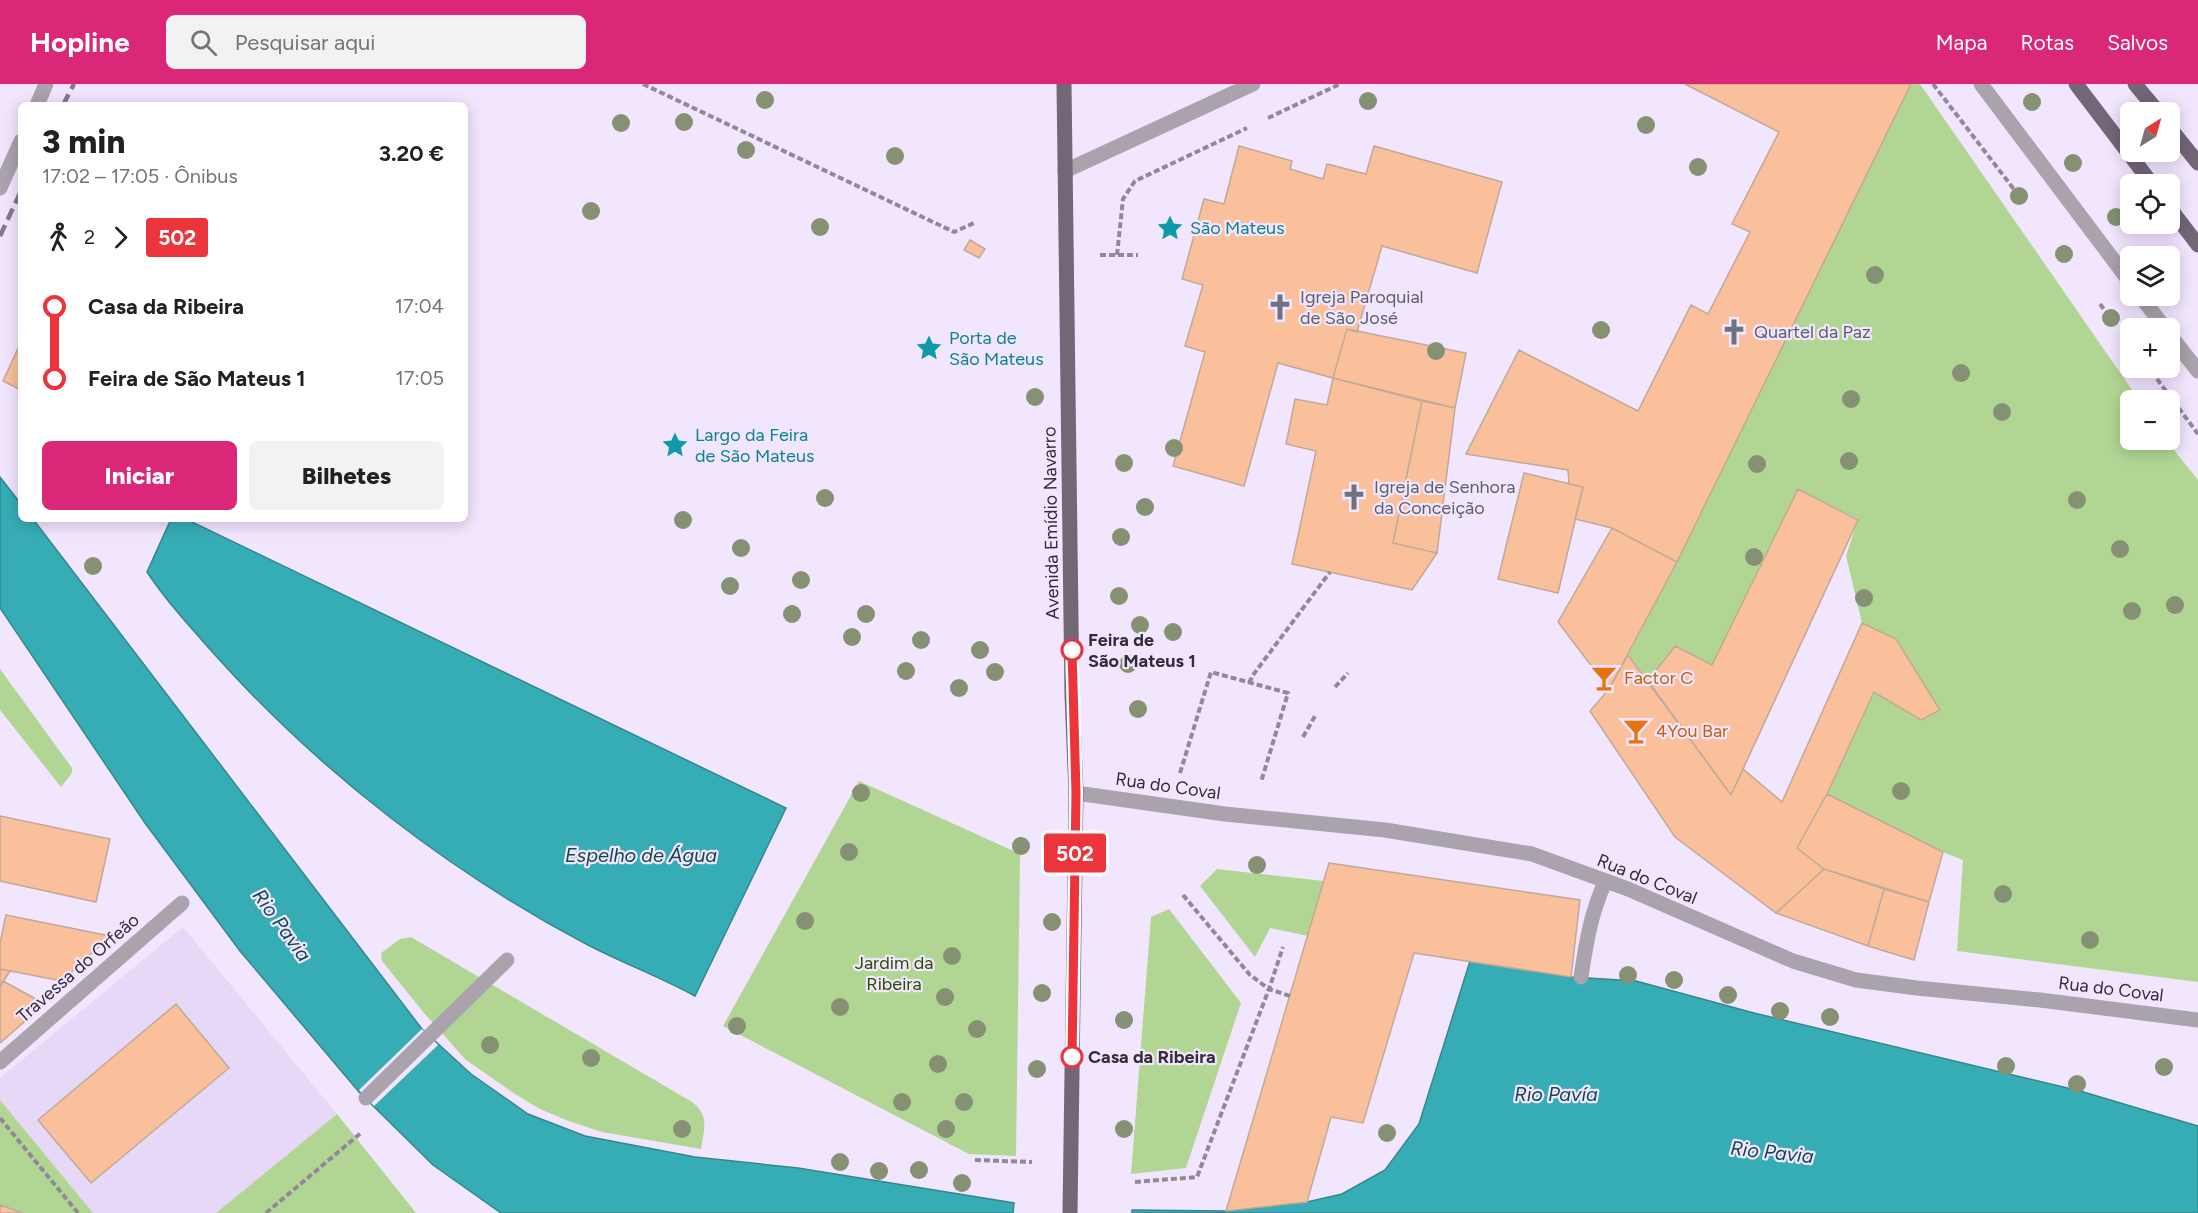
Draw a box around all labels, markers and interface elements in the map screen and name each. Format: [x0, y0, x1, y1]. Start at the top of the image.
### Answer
search box [166, 15, 586, 69]
text: Hopline [30, 25, 130, 59]
icon: search [187, 26, 220, 59]
text: Pesquisar aqui [235, 29, 375, 56]
text: Mapa [1936, 30, 1987, 55]
text: Rotas [2020, 30, 2074, 55]
text: Salvos [2107, 30, 2168, 55]
north arrow [2120, 102, 2180, 162]
map controls [2120, 102, 2180, 450]
text: 3 min [42, 122, 125, 161]
text: 3.20 € [379, 140, 444, 167]
text: 17:02 – 17:05 · Ônibus [42, 164, 238, 188]
button: locate [2120, 174, 2180, 234]
place icon: São Mateus [1155, 213, 1185, 243]
place label: São Mateus [1190, 217, 1285, 239]
icon: walk [42, 221, 75, 254]
icon: forward [104, 221, 137, 254]
text: 2 [84, 225, 95, 249]
text: 502 [158, 225, 196, 250]
button: layers [2120, 246, 2180, 306]
place label: Igreja Paroquial de São José [1300, 286, 1424, 329]
church icon: Igreja Paroquial de São José [1265, 292, 1295, 322]
text: Casa da Ribeira [88, 293, 244, 320]
text: 17:04 [395, 294, 444, 318]
church icon: Quartel da Paz [1719, 317, 1749, 347]
button: + [2120, 318, 2180, 378]
place label: Quartel da Paz [1754, 321, 1871, 343]
place label: Porta de São Mateus [949, 327, 1044, 370]
place icon: Porta de São Mateus [914, 333, 944, 363]
text: Feira de São Mateus 1 [88, 365, 305, 392]
text: 17:05 [396, 366, 444, 390]
button: − [2120, 390, 2180, 450]
place label: Largo da Feira de São Mateus [695, 424, 814, 467]
street label: Avenida Emídio Navarro [1038, 426, 1064, 620]
place icon: Largo da Feira de São Mateus [660, 430, 690, 460]
button: Iniciar [42, 441, 237, 510]
button: Bilhetes [249, 441, 444, 510]
place label: Igreja de Senhora da Conceição [1374, 476, 1515, 519]
church icon: Igreja de Senhora da Conceição [1339, 482, 1369, 512]
place label: Feira de São Mateus 1 [1088, 629, 1196, 672]
marker: Feira de São Mateus 1 [1061, 639, 1083, 661]
bar icon: Factor C [1589, 663, 1619, 693]
place label: Factor C [1624, 667, 1693, 689]
bar icon: 4You Bar [1621, 716, 1651, 746]
place label: 4You Bar [1656, 720, 1728, 742]
street label: Rua do Coval [1114, 768, 1222, 804]
line badge: 502 [1040, 834, 1110, 872]
text: 502 [1056, 841, 1094, 866]
water label: Espelho de Água [565, 843, 717, 867]
street label: Rua do Coval [1594, 849, 1700, 909]
water label: Rio Pavia [248, 884, 316, 966]
street label: Travessa do Orfeão [12, 909, 144, 1027]
park label: Jardim da Ribeira [855, 952, 933, 995]
street label: Rua do Coval [2057, 972, 2165, 1006]
marker: Casa da Ribeira [1061, 1046, 1083, 1068]
place label: Casa da Ribeira [1088, 1046, 1216, 1068]
water label: Rio Pavía [1514, 1082, 1598, 1106]
water label: Rio Pavia [1729, 1136, 1815, 1168]

